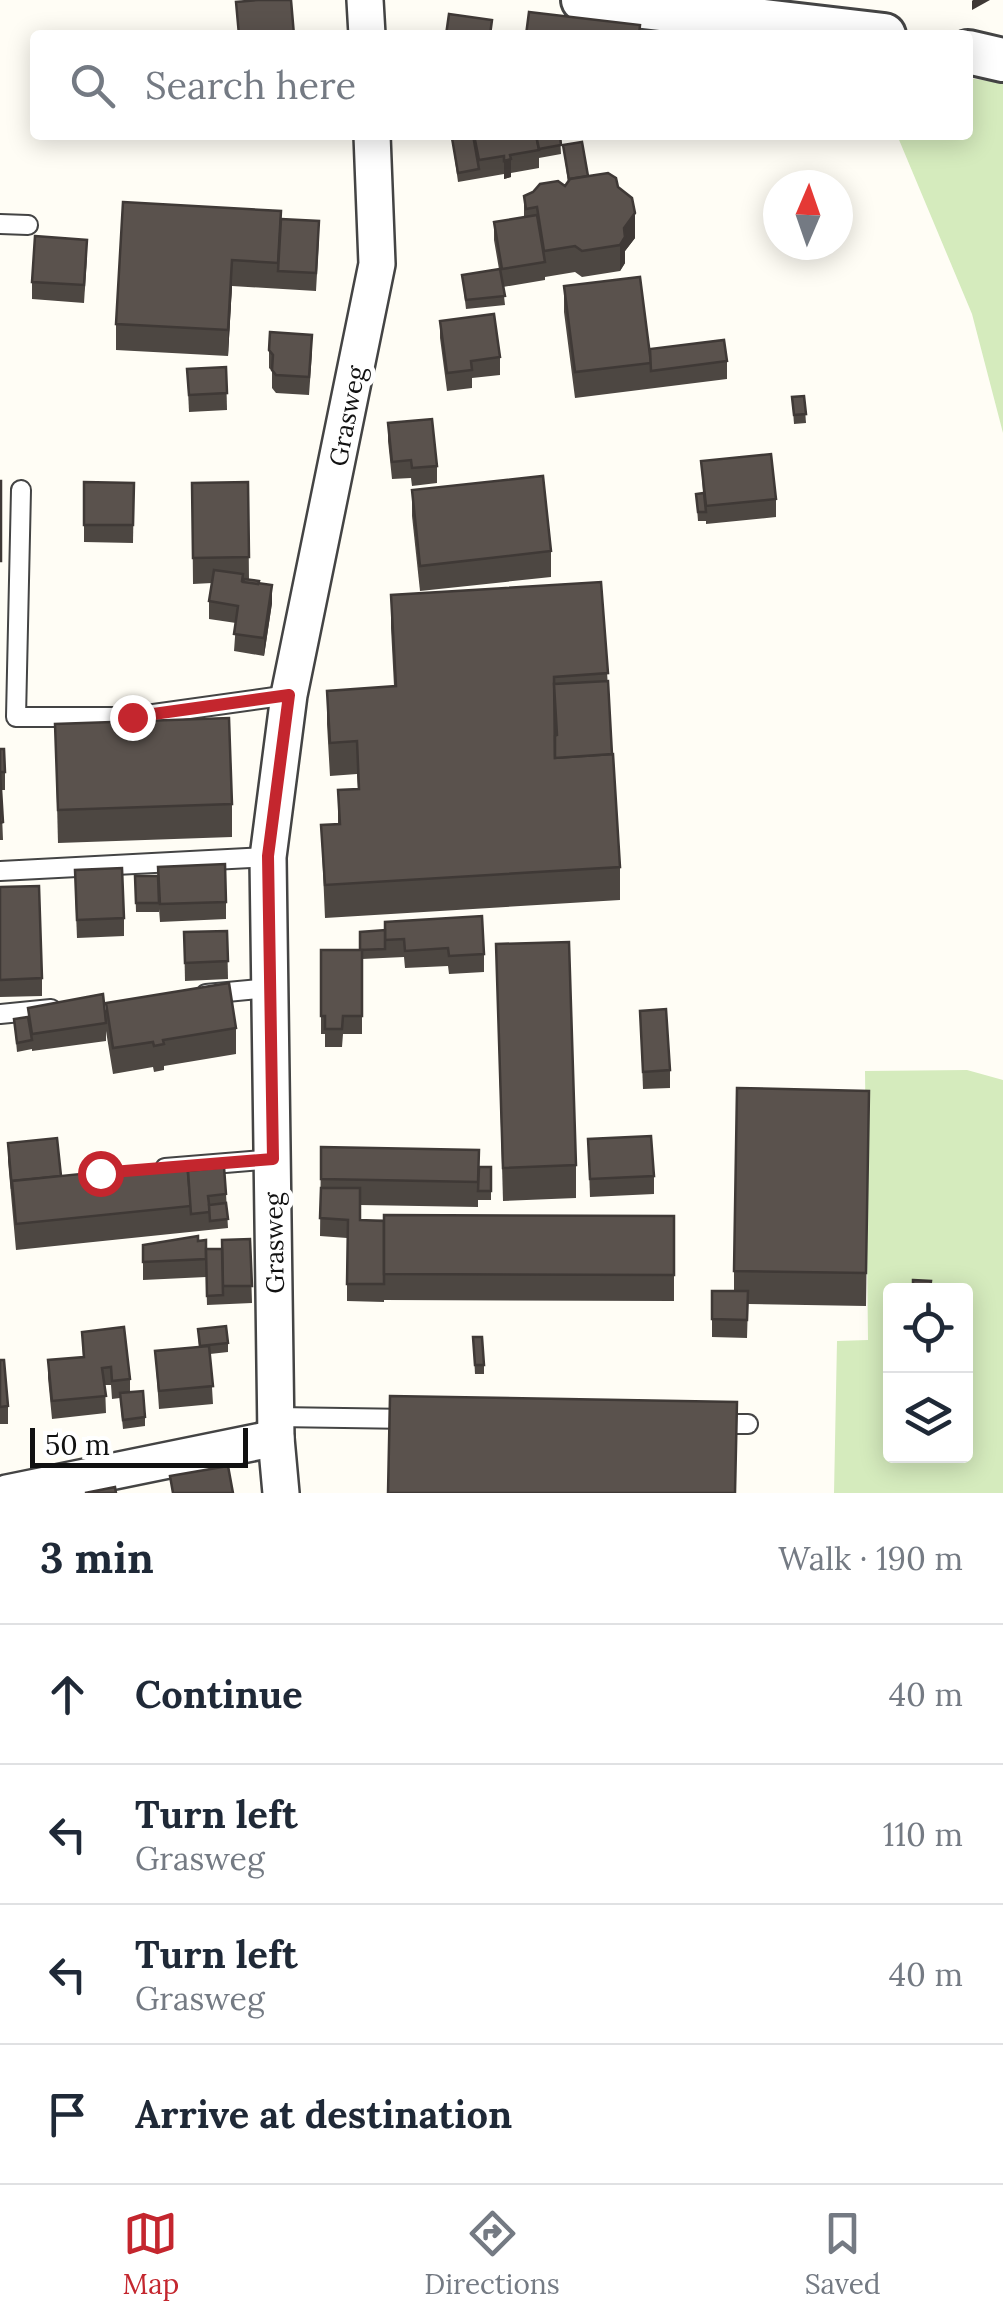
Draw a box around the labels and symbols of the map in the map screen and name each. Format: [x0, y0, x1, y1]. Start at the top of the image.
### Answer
north arrow [763, 170, 853, 260]
street label: Grasweg [322, 362, 373, 469]
route end [110, 695, 156, 741]
route start [78, 1151, 124, 1197]
street label: Grasweg [257, 1191, 291, 1294]
scale bar [30, 1423, 248, 1468]

